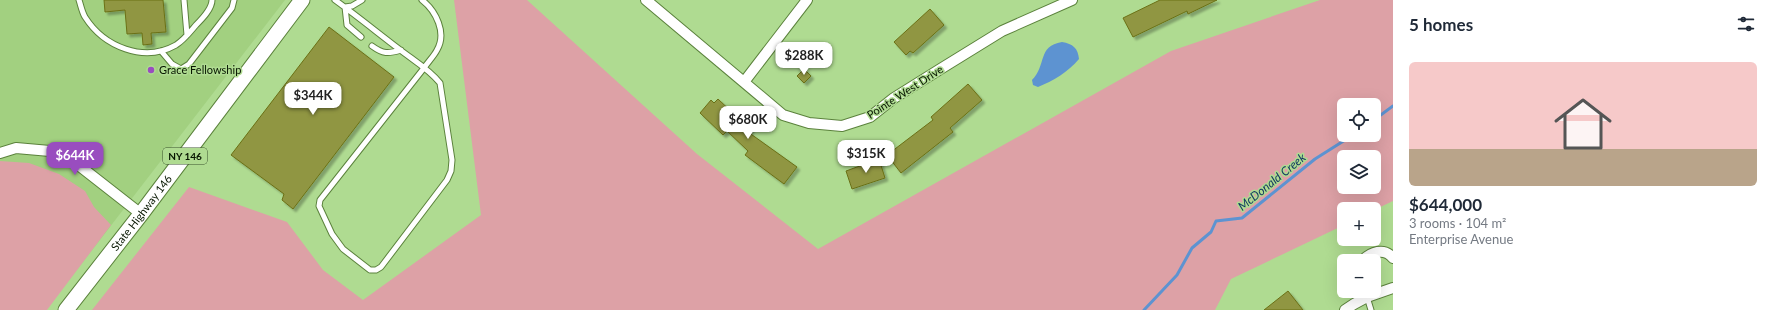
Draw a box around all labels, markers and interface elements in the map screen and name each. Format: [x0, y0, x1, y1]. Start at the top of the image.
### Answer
icon: filters [1735, 13, 1757, 35]
text: 5 homes [1409, 14, 1473, 35]
pin: $288K [776, 42, 832, 76]
text: $288K [784, 47, 824, 63]
street label: Pointe West Drive [864, 62, 945, 121]
place label: Grace Fellowship [159, 63, 241, 76]
marker: Grace Fellowship [146, 65, 156, 75]
pin: $344K [285, 82, 341, 116]
text: $344K [293, 87, 333, 103]
icon: home [1547, 88, 1619, 160]
map controls [1337, 98, 1381, 298]
button: locate [1337, 98, 1381, 142]
pin: $680K [720, 106, 776, 140]
text: $680K [728, 111, 768, 127]
pin: $315K [838, 140, 894, 174]
pin: $644K [47, 142, 103, 176]
text: $315K [846, 145, 886, 161]
text: $644K [55, 147, 95, 163]
road number: NY 146 [163, 148, 207, 164]
water label: McDonald Creek [1235, 149, 1309, 214]
button: layers [1337, 150, 1381, 194]
street label: State Highway 146 [108, 172, 174, 253]
text: $644,000 [1409, 194, 1482, 215]
button: + [1337, 202, 1381, 246]
text: 3 rooms · 104 m² [1409, 215, 1506, 231]
text: Enterprise Avenue [1409, 231, 1513, 247]
button: − [1337, 254, 1381, 298]

